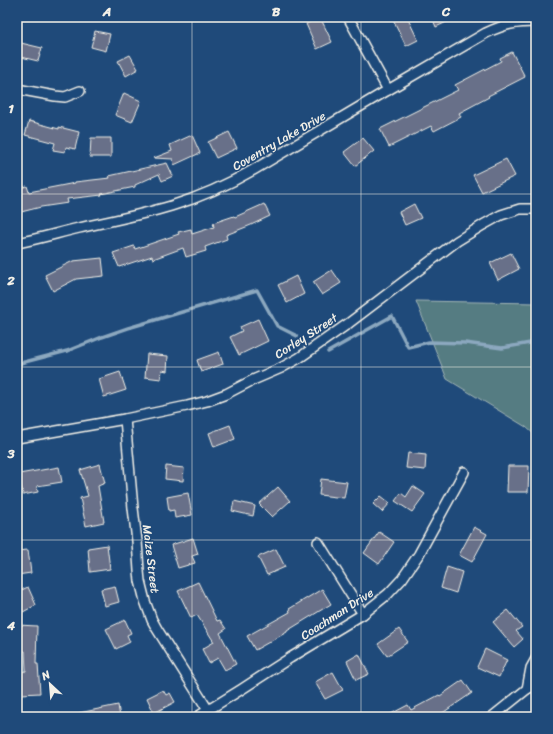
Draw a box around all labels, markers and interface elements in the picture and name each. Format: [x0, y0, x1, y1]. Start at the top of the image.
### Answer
text: A [102, 0, 111, 23]
text: B [272, 0, 281, 23]
text: C [441, 0, 451, 23]
text: 1 [8, 97, 14, 120]
street label: Coventry Lake Drive [228, 105, 330, 177]
text: 2 [6, 269, 15, 292]
street label: Corley Street [270, 307, 343, 365]
text: 3 [6, 442, 15, 465]
street label: Maize Street [136, 523, 166, 595]
street label: Coachman Drive [296, 582, 378, 646]
text: 4 [6, 614, 16, 637]
north arrow [30, 664, 70, 704]
text: N [37, 665, 54, 686]

